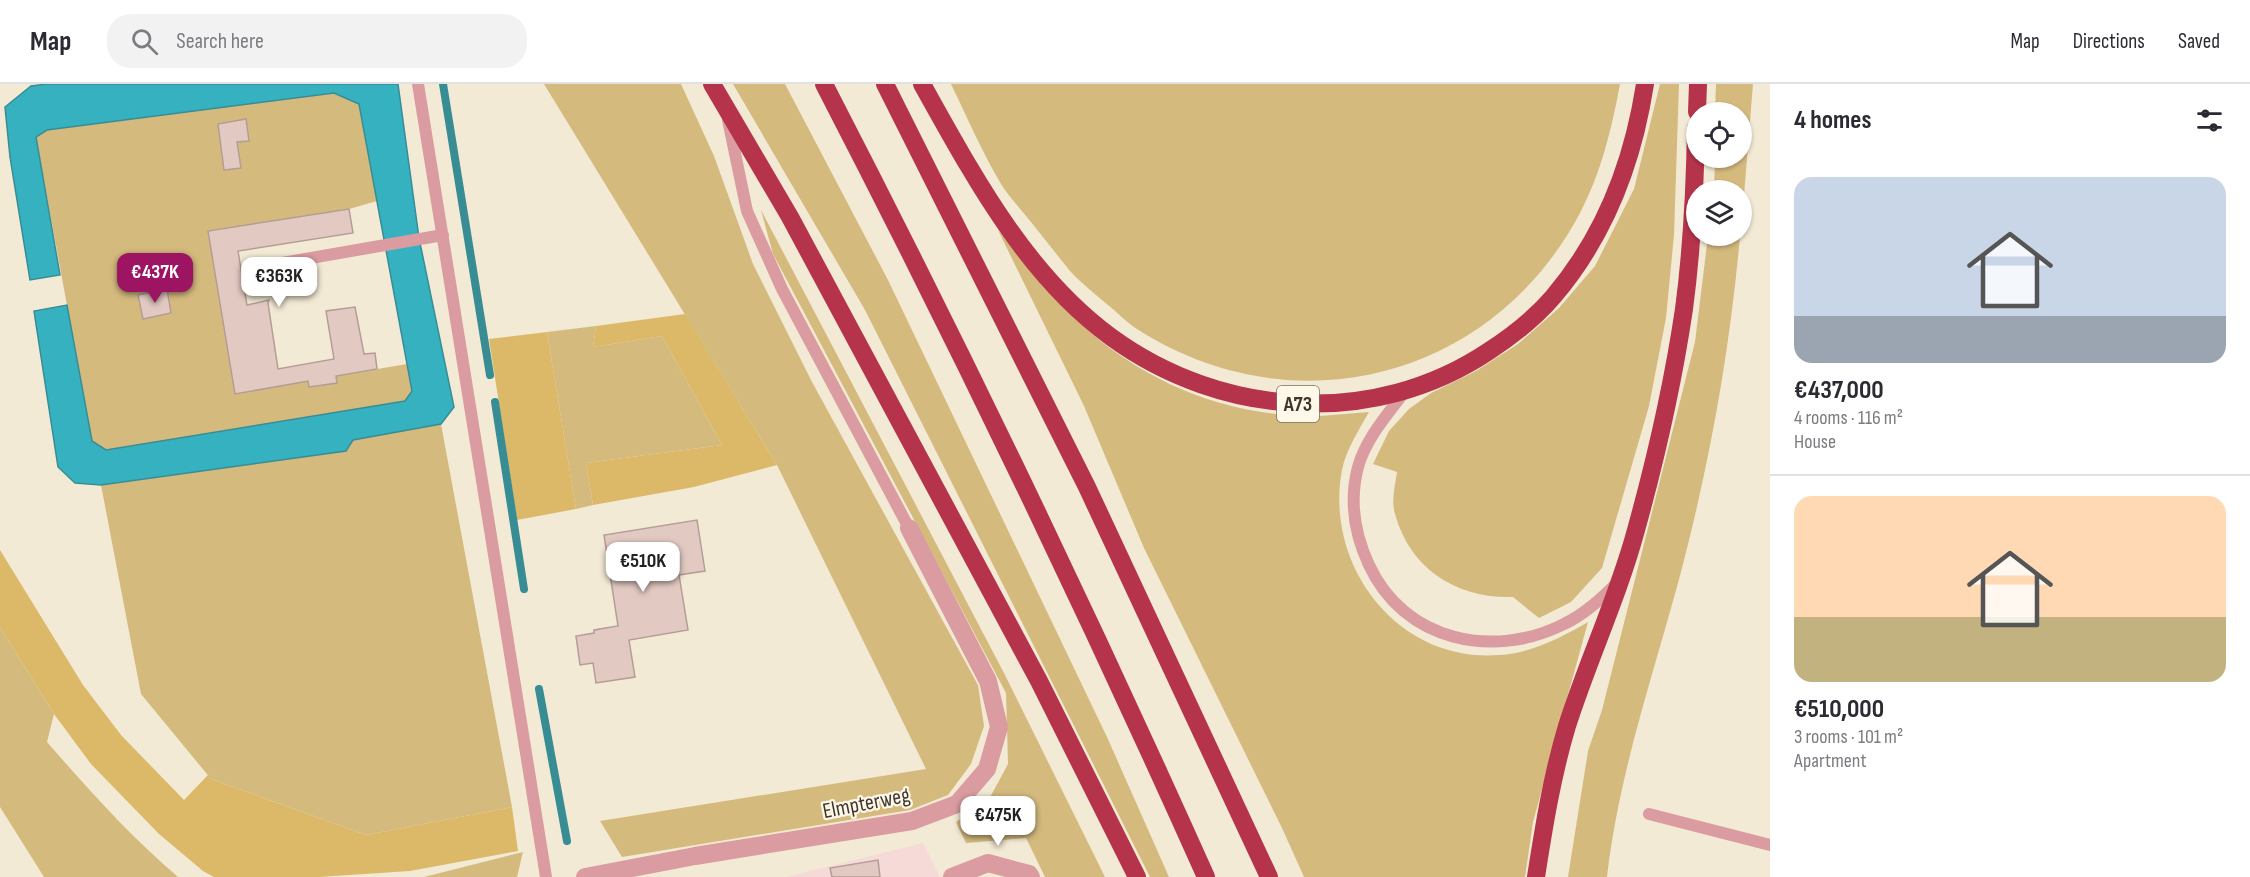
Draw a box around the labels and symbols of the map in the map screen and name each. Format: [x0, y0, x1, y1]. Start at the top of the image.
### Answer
pin: €437K [113, 253, 197, 304]
pin: €363K [237, 257, 321, 308]
road number: A73 [1277, 386, 1319, 422]
pin: €510K [601, 542, 685, 593]
street label: Elmpterweg [820, 782, 912, 825]
pin: €475K [956, 796, 1040, 847]

